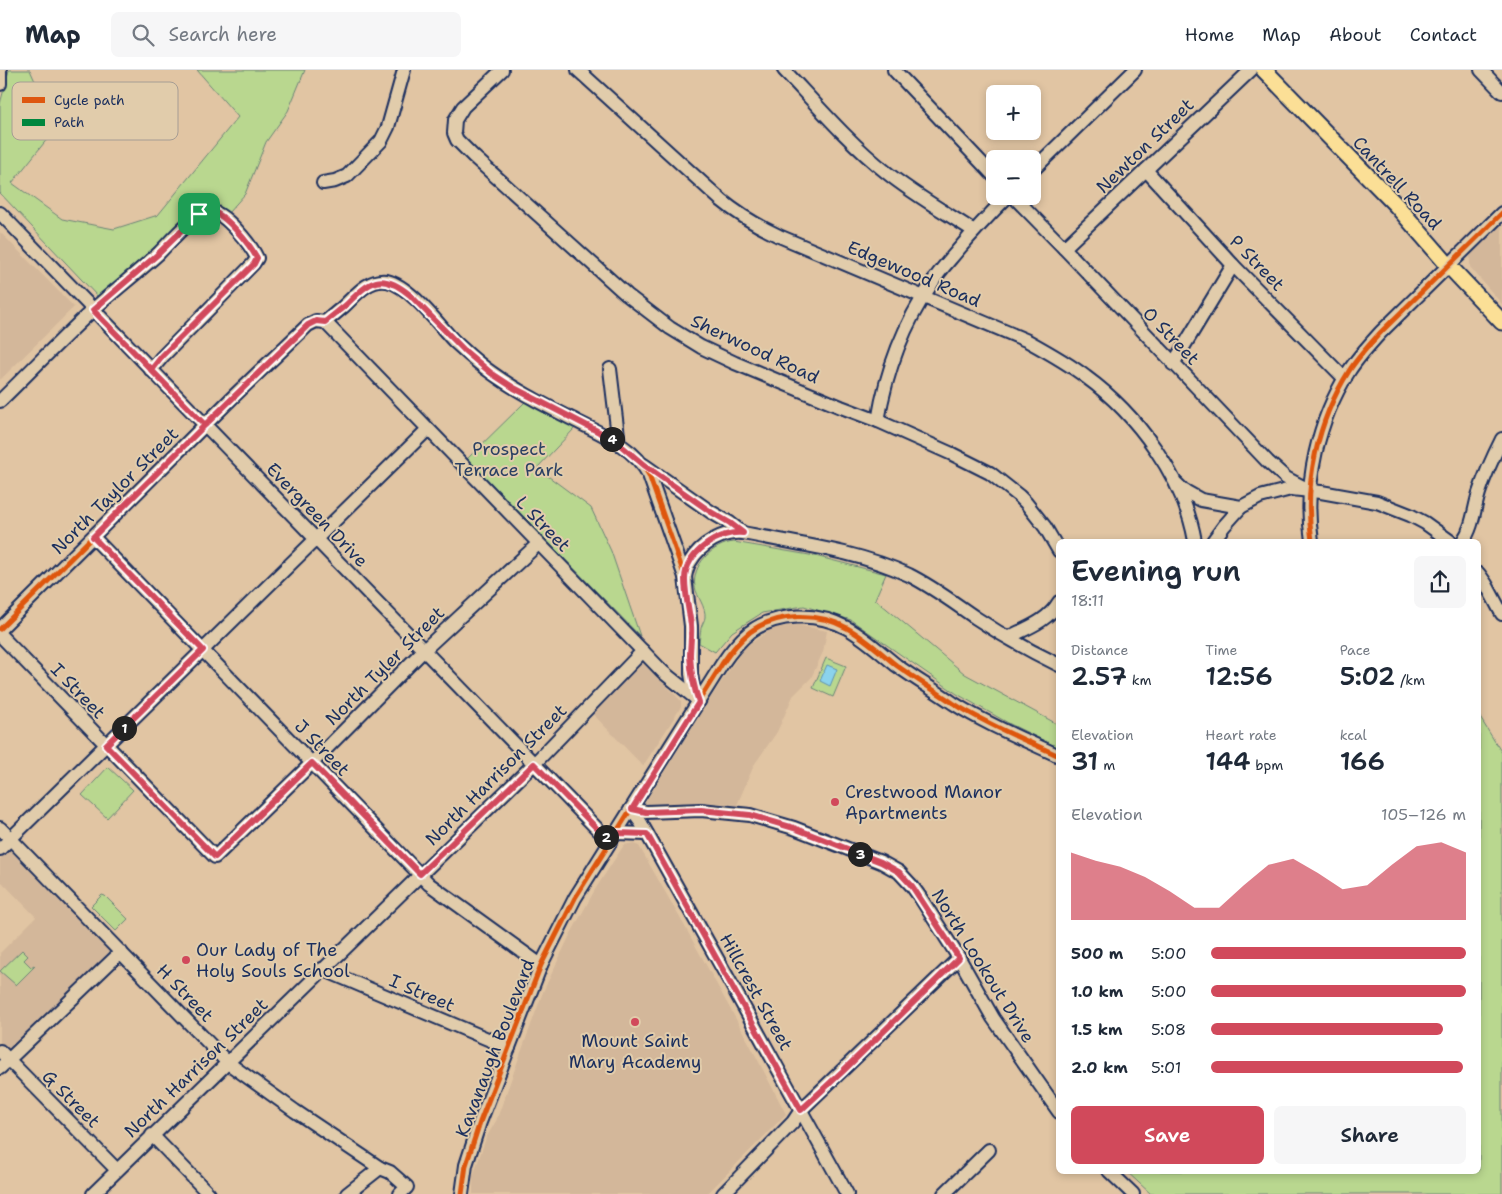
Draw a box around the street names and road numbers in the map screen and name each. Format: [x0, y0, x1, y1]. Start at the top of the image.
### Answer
street label: Newton Street [1091, 93, 1199, 199]
street label: Cantrell Road [1347, 131, 1447, 235]
street label: P Street [1224, 230, 1290, 296]
street label: Edgewood Road [844, 235, 984, 313]
street label: O Street [1137, 302, 1205, 370]
street label: Sherwood Road [687, 309, 823, 389]
street label: North Taylor Street [46, 422, 184, 560]
street label: Evergreen Drive [261, 457, 373, 573]
street label: L Street [510, 491, 576, 557]
street label: North Tyler Street [320, 601, 450, 731]
street label: I Street [45, 658, 111, 724]
street label: North Harrison Street [420, 699, 572, 851]
street label: J Street [289, 715, 355, 782]
street label: North Lookout Drive [926, 885, 1040, 1047]
street label: Hillcrest Street [714, 929, 798, 1055]
street label: Kavanaugh Boulevard [450, 955, 540, 1141]
street label: H Street [151, 959, 219, 1027]
street label: I Street [386, 968, 459, 1018]
street label: North Harrison Street [119, 993, 273, 1143]
street label: G Street [37, 1065, 105, 1133]

